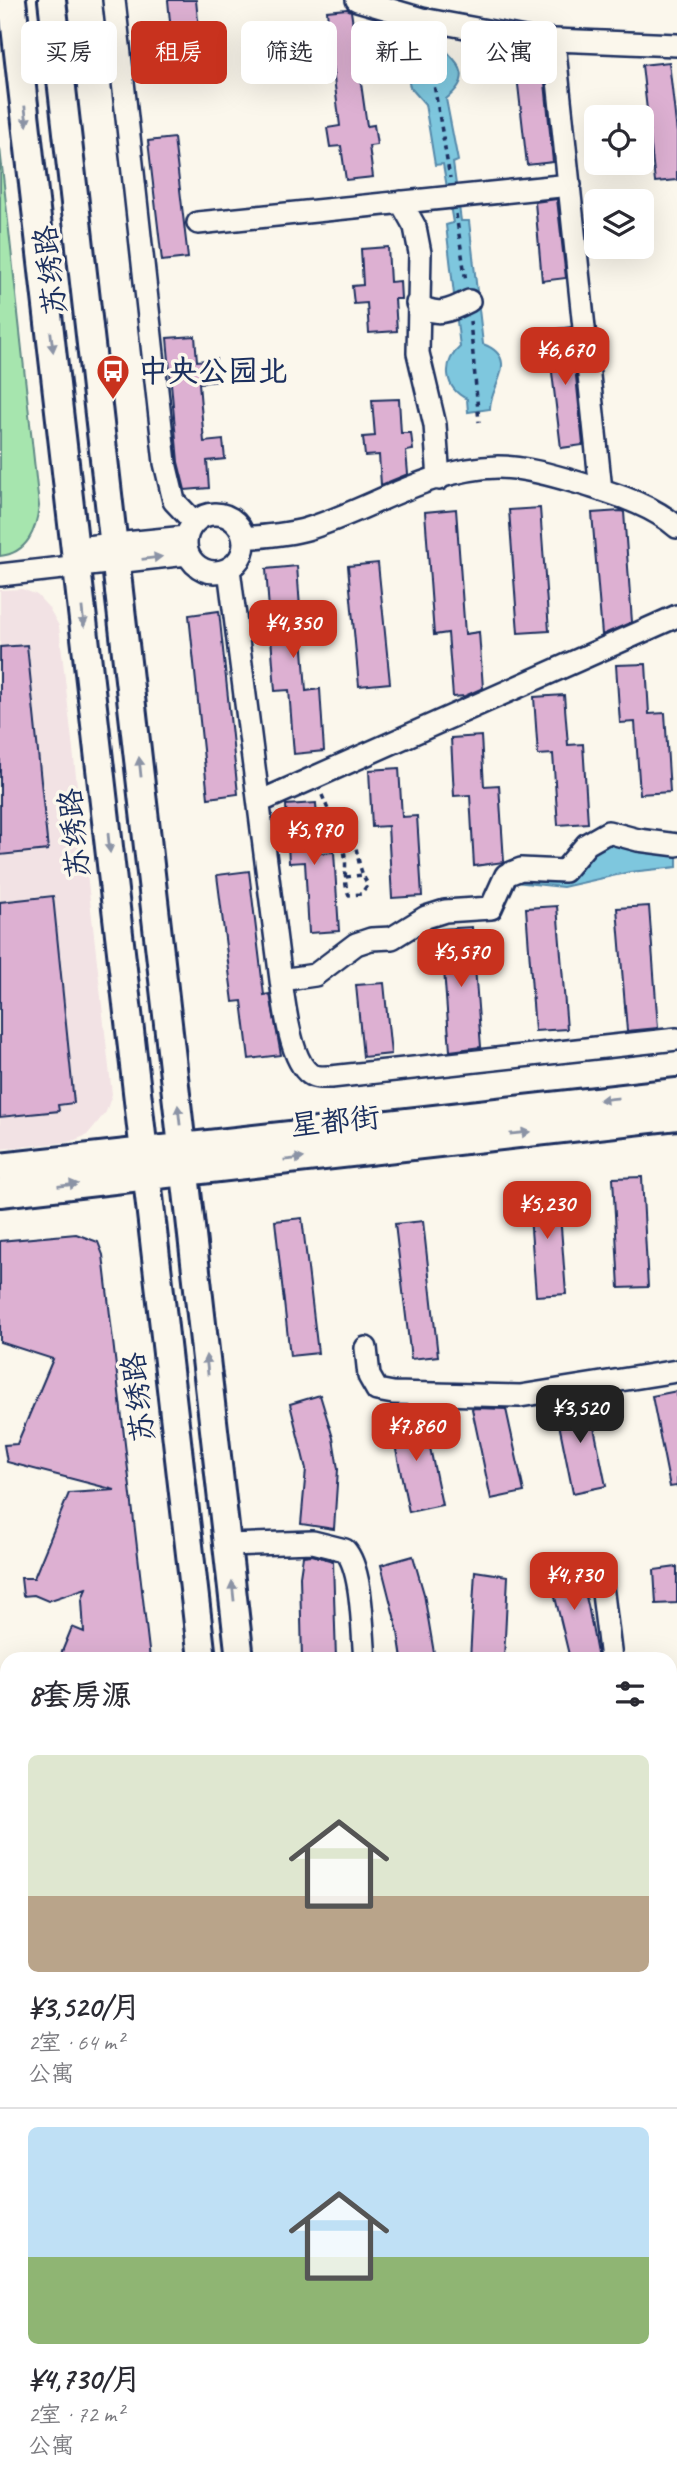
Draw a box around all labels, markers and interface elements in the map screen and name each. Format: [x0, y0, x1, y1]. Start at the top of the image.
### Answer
chip: 买房 [21, 21, 117, 84]
chip: 租房 [131, 21, 227, 84]
chip: 筛选 [241, 21, 337, 84]
chip: 新上 [351, 21, 447, 84]
chip: 公寓 [461, 21, 557, 84]
map controls [584, 105, 654, 259]
button: locate [584, 105, 654, 175]
one-way arrow [20, 106, 31, 128]
button: layers [584, 189, 654, 259]
street label: 苏绣路 [26, 223, 74, 317]
pin: ¥6,670 [508, 328, 622, 387]
one-way arrow [46, 332, 57, 354]
text: ¥6,670 [536, 335, 594, 364]
bus stop icon: 中央公园北 [94, 352, 132, 401]
place label: 中央公园北 [138, 352, 288, 390]
one-way arrow [141, 552, 163, 563]
pin: ¥4,350 [236, 600, 350, 660]
one-way arrow [78, 606, 89, 628]
text: ¥4,350 [265, 608, 321, 637]
one-way arrow [134, 756, 145, 778]
street label: 苏绣路 [50, 786, 98, 880]
pin: ¥5,970 [257, 808, 371, 867]
text: ¥5,970 [286, 815, 342, 844]
one-way arrow [103, 832, 114, 854]
pin: ¥5,570 [404, 930, 518, 989]
text: ¥5,570 [433, 937, 489, 966]
one-way arrow [598, 1094, 620, 1105]
street label: 星都街 [288, 1097, 382, 1145]
one-way arrow [173, 1104, 184, 1126]
one-way arrow [509, 1128, 531, 1139]
one-way arrow [283, 1153, 305, 1164]
one-way arrow [57, 1179, 79, 1190]
pin: ¥5,230 [490, 1182, 604, 1241]
text: ¥5,230 [519, 1189, 575, 1218]
street label: 苏绣路 [114, 1350, 162, 1444]
one-way arrow [202, 1354, 213, 1376]
pin: ¥3,520 [523, 1386, 637, 1445]
text: ¥3,520 [552, 1393, 608, 1422]
pin: ¥7,860 [359, 1404, 473, 1463]
text: ¥7,860 [388, 1411, 444, 1440]
pin: ¥4,730 [517, 1552, 631, 1612]
text: ¥4,730 [546, 1560, 602, 1589]
one-way arrow [227, 1580, 238, 1602]
icon: filters [611, 1675, 649, 1713]
text: 8套房源 [28, 1676, 132, 1714]
icon: home [276, 1801, 402, 1927]
text: ¥3,520/月 [28, 1988, 141, 2026]
text: 2室 · 64 m² [28, 2028, 123, 2057]
text: 公寓 [28, 2059, 74, 2088]
icon: home [276, 2173, 402, 2299]
text: ¥4,730/月 [28, 2360, 141, 2398]
text: 2室 · 72 m² [28, 2400, 123, 2429]
text: 公寓 [28, 2431, 74, 2460]

